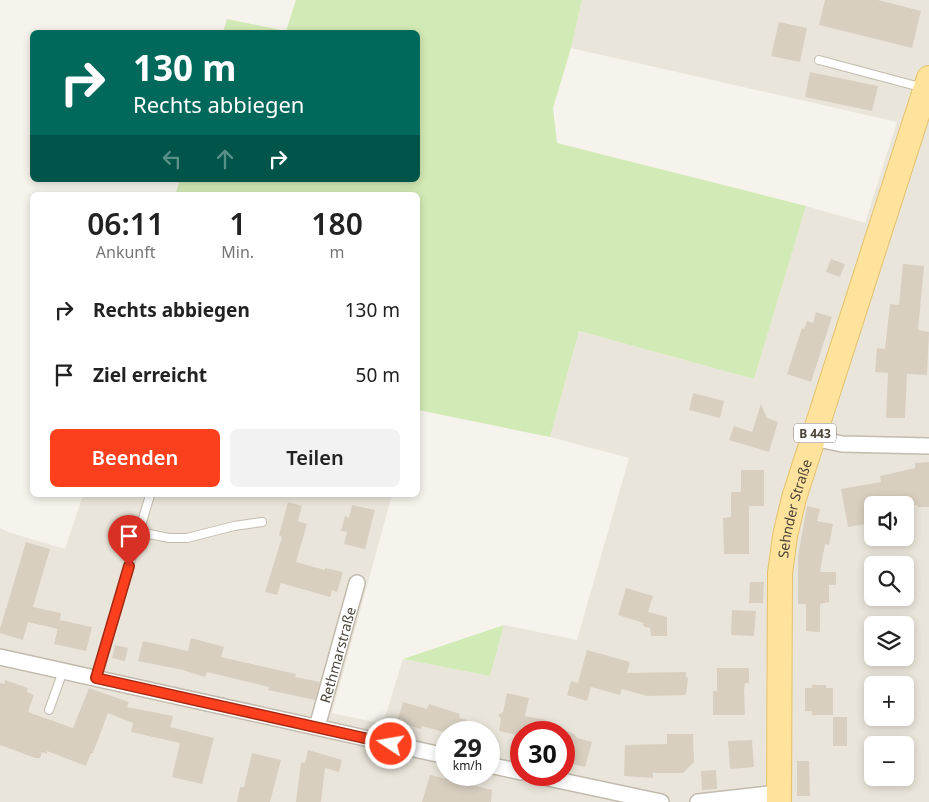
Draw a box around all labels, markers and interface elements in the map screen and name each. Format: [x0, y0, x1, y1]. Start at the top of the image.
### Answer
text: 130 m [133, 44, 236, 91]
icon: right [50, 50, 115, 115]
text: Rechts abbiegen [133, 89, 304, 119]
icon: left [158, 145, 186, 173]
icon: ahead [211, 145, 239, 173]
icon: right [264, 145, 292, 173]
text: 06:11 [87, 203, 164, 244]
text: 1 [229, 203, 246, 244]
text: 180 [311, 203, 363, 244]
text: Ankunft [96, 241, 156, 263]
text: Min. [221, 241, 254, 263]
text: m [330, 241, 345, 263]
icon: right [50, 296, 78, 324]
text: Rechts abbiegen [93, 297, 250, 323]
text: 130 m [345, 297, 400, 323]
icon: arrive [50, 361, 78, 389]
text: Ziel erreicht [93, 362, 207, 388]
text: 50 m [356, 362, 400, 388]
road number: B 443 [794, 423, 836, 442]
button: Beenden [50, 429, 220, 487]
button: Teilen [230, 429, 400, 487]
street label: Sehnder Straße [773, 456, 815, 559]
map controls [864, 496, 914, 786]
button: sound [864, 496, 914, 546]
pin [108, 515, 150, 566]
icon: arrive [115, 522, 143, 550]
button: search [864, 556, 914, 606]
street label: Rethmarstraße [315, 604, 360, 705]
button: layers [864, 616, 914, 666]
button: + [864, 676, 914, 726]
position arrow [364, 717, 416, 769]
speed limit sign: 30 [510, 721, 575, 786]
text: 29 [453, 730, 482, 764]
button: − [864, 736, 914, 786]
text: km/h [453, 757, 482, 774]

